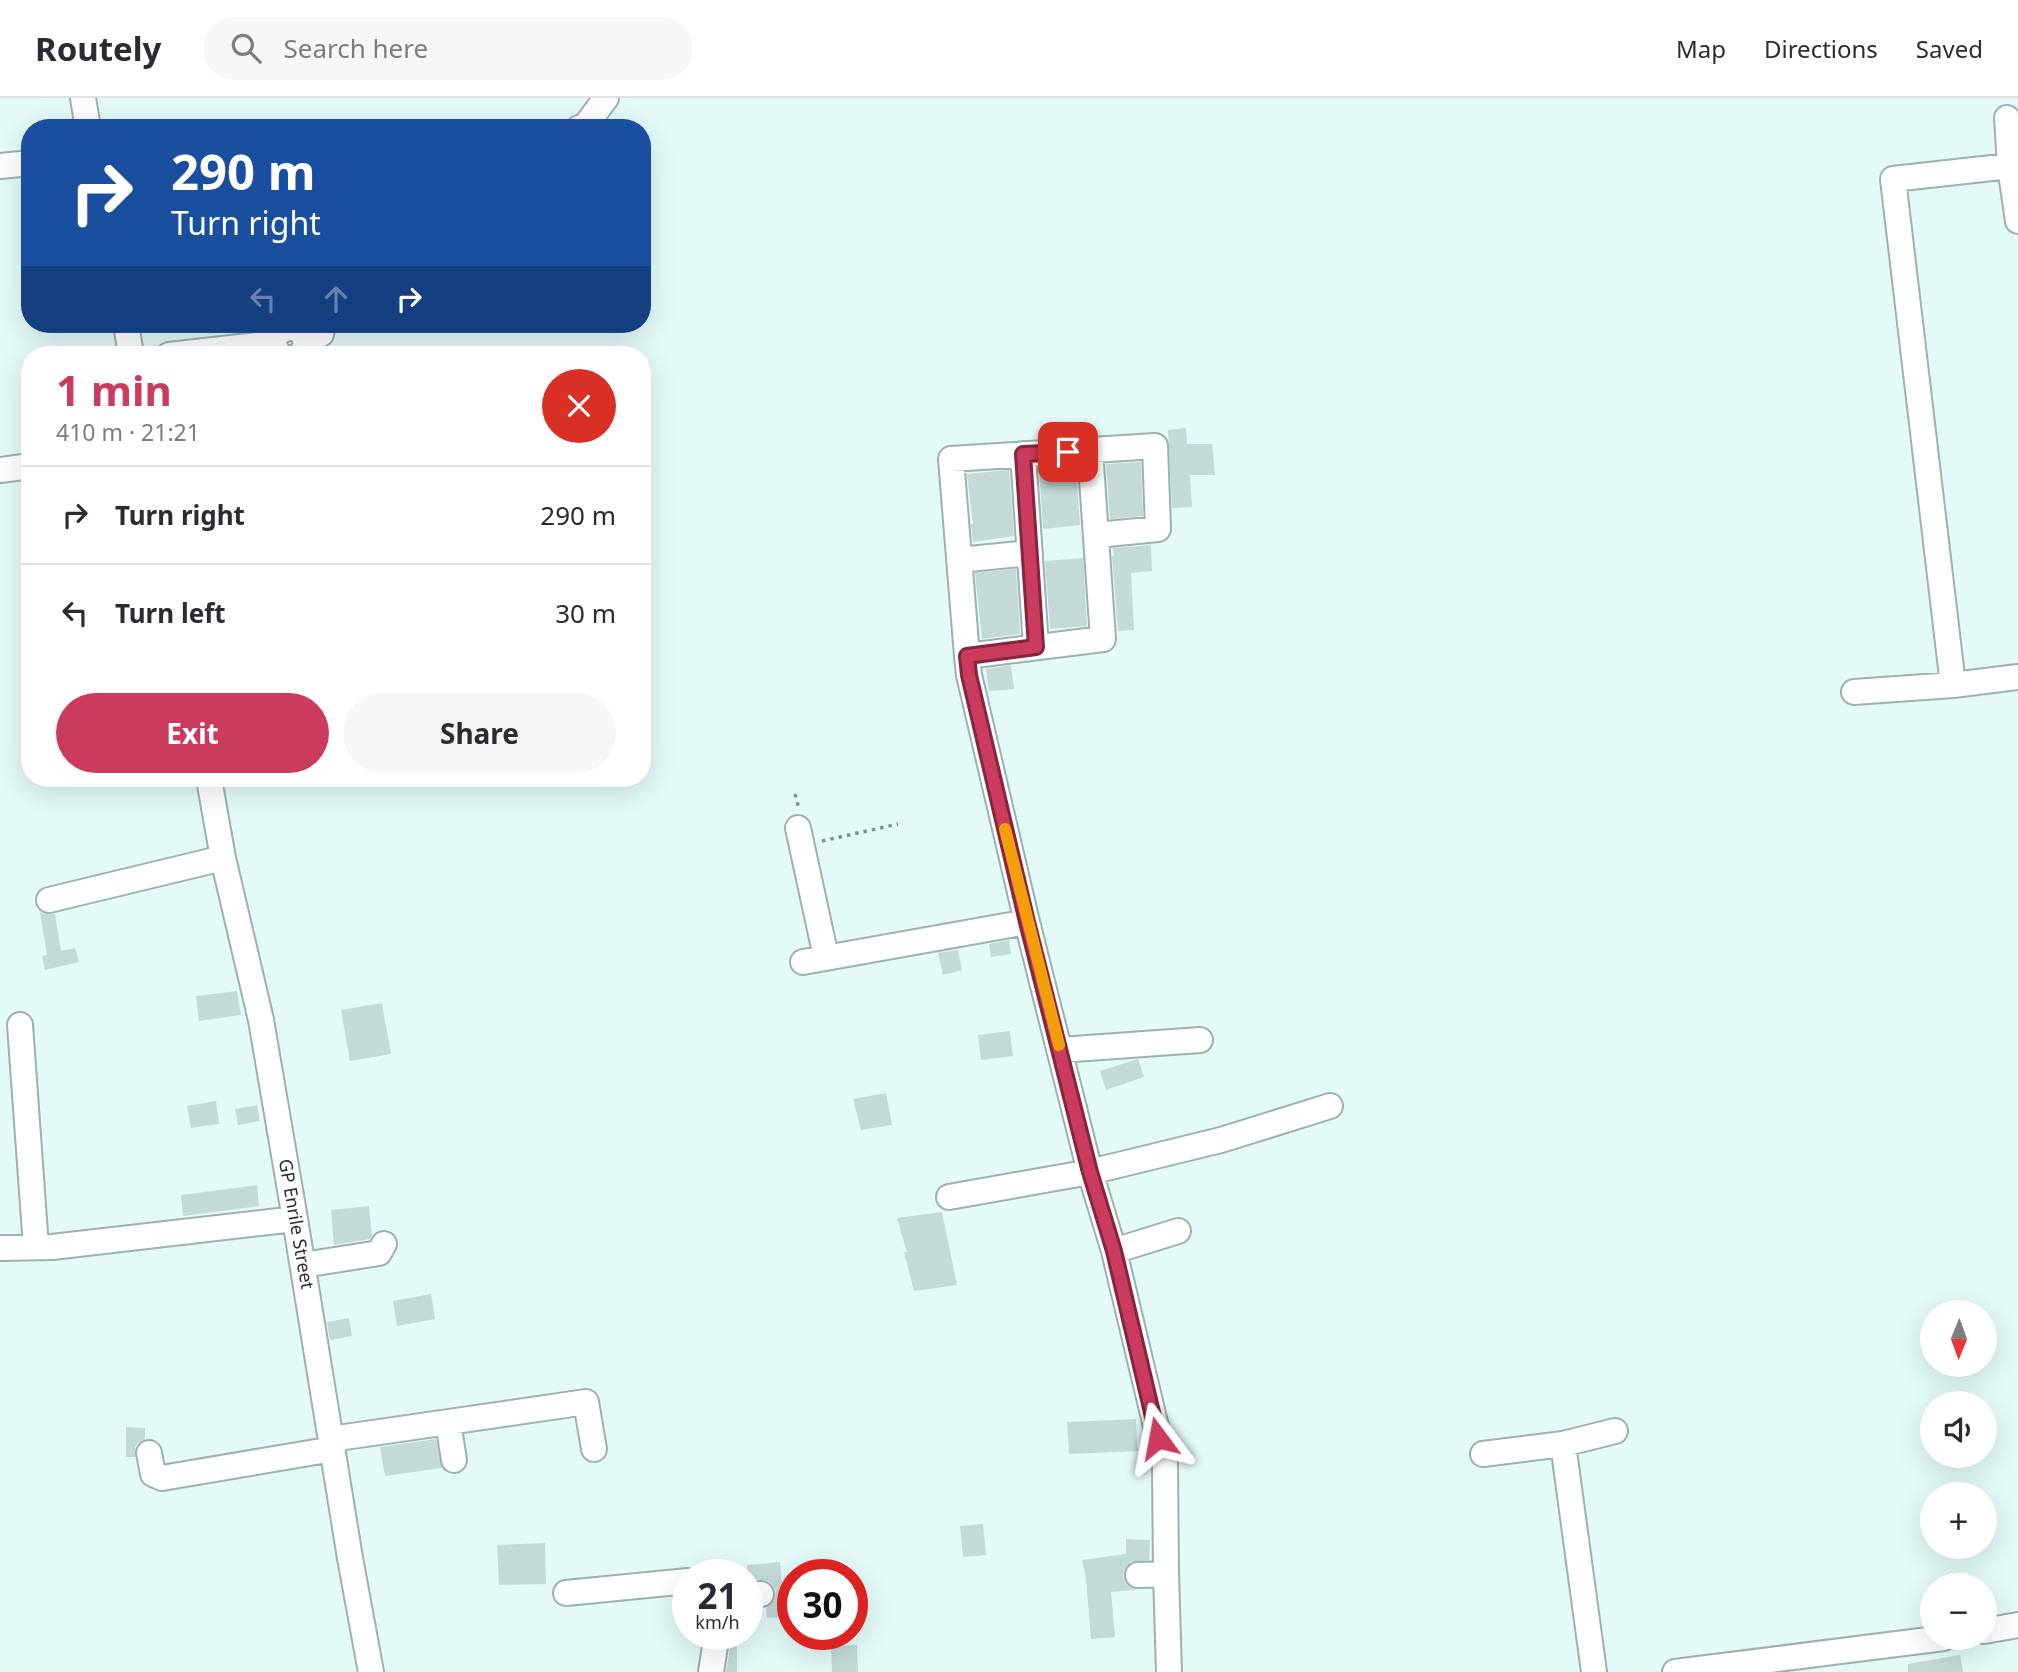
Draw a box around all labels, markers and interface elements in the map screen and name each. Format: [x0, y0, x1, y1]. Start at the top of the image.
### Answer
search box [203, 17, 693, 80]
text: Routely [35, 26, 161, 71]
icon: search [227, 29, 265, 67]
text: Search here [283, 30, 428, 66]
text: Map [1676, 32, 1726, 65]
text: Directions [1764, 32, 1878, 65]
text: Saved [1916, 32, 1983, 65]
text: 290 m [171, 138, 316, 204]
icon: right [56, 147, 147, 238]
text: Turn right [171, 201, 321, 244]
icon: left [244, 280, 282, 318]
icon: ahead [317, 280, 355, 318]
icon: right [390, 280, 428, 318]
text: 1 min [56, 361, 172, 418]
button: close [542, 369, 616, 443]
text: 410 m · 21:21 [56, 416, 200, 448]
pin [1038, 422, 1098, 482]
icon: arrive [1049, 433, 1087, 471]
icon: right [56, 496, 94, 534]
text: Turn right [115, 497, 245, 533]
text: 290 m [540, 497, 616, 533]
icon: left [56, 594, 94, 632]
text: Turn left [115, 595, 226, 631]
text: 30 m [555, 595, 616, 631]
button: Exit [56, 693, 329, 773]
button: Share [343, 693, 616, 773]
street label: GP Enrile Street [274, 1157, 320, 1291]
north arrow [1920, 1300, 1997, 1377]
map controls [1920, 1300, 1997, 1650]
button: sound [1920, 1391, 1997, 1468]
position arrow [1121, 1401, 1195, 1475]
button: + [1920, 1482, 1997, 1559]
speed limit sign: 30 [777, 1559, 868, 1650]
text: 21 [697, 1572, 738, 1619]
button: − [1920, 1573, 1997, 1650]
text: km/h [695, 1610, 740, 1634]

